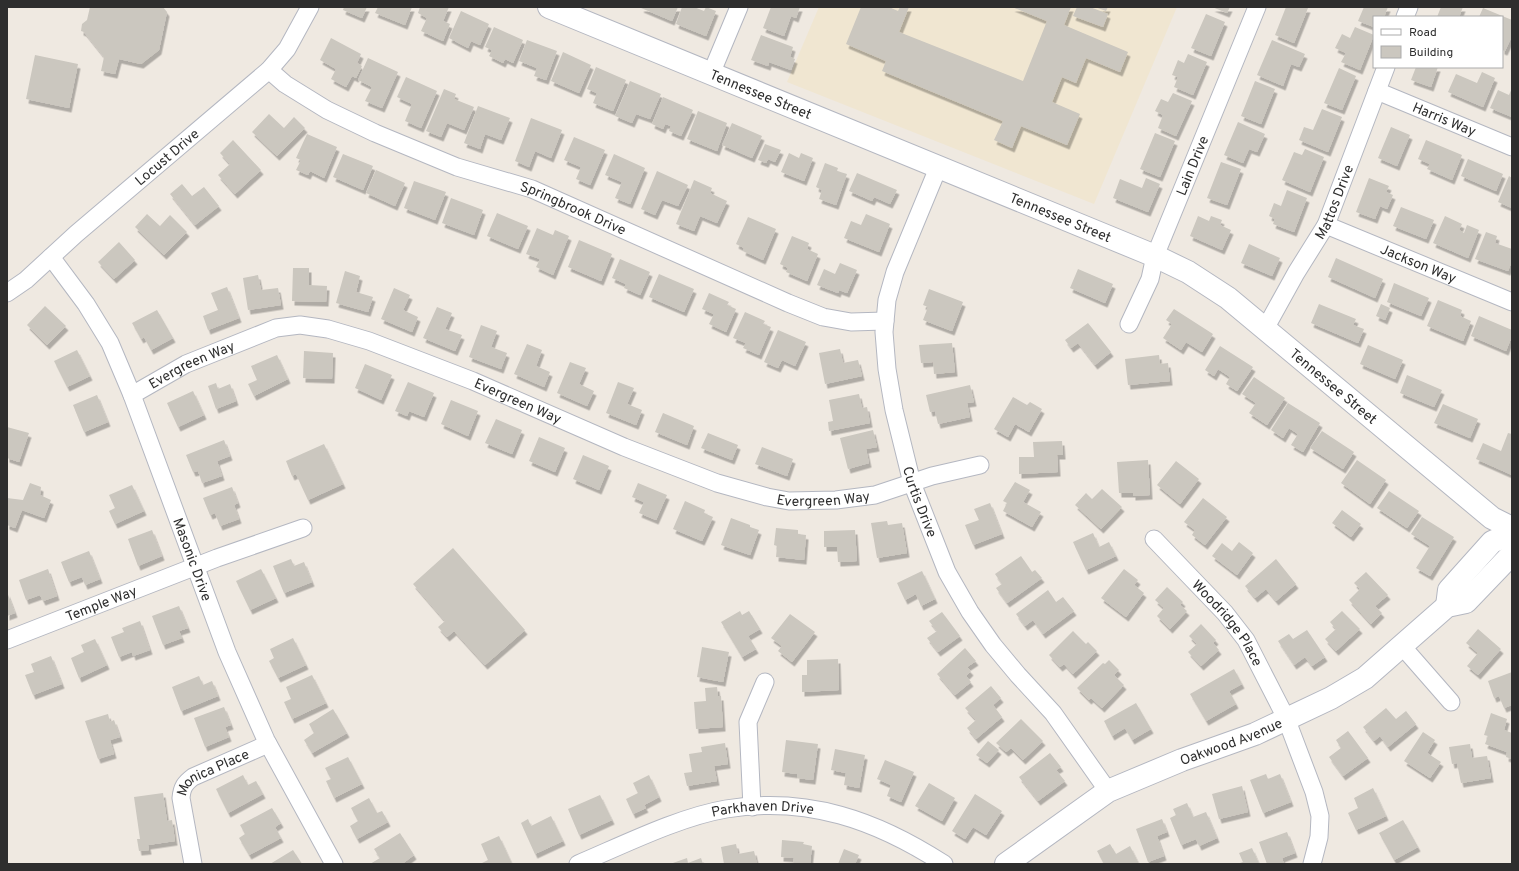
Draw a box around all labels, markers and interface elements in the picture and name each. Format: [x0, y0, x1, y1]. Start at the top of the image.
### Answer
legend [1373, 16, 1503, 68]
text: Road [1409, 25, 1437, 41]
text: Building [1409, 45, 1453, 61]
street label: Tennessee Street [707, 67, 814, 124]
street label: Harris Way [1410, 100, 1478, 141]
street label: Locust Drive [132, 126, 203, 190]
street label: Lain Drive [1174, 134, 1213, 199]
street label: Mattos Drive [1312, 163, 1358, 243]
street label: Springbrook Drive [518, 179, 628, 240]
street label: Tennessee Street [1007, 190, 1113, 247]
street label: Jackson Way [1377, 241, 1458, 288]
street label: Evergreen Way [146, 338, 237, 394]
street label: Tennessee Street [1286, 346, 1380, 428]
street label: Evergreen Way [471, 376, 564, 429]
street label: Curtis Drive [898, 465, 940, 540]
street label: Evergreen Way [775, 489, 871, 511]
street label: Masonic Drive [168, 516, 214, 604]
street label: Woodridge Place [1188, 577, 1265, 670]
street label: Temple Way [64, 583, 140, 626]
street label: Oakwood Avenue [1178, 715, 1285, 770]
street label: Monica Place [174, 746, 252, 798]
street label: Parkhaven Drive [710, 798, 815, 822]

